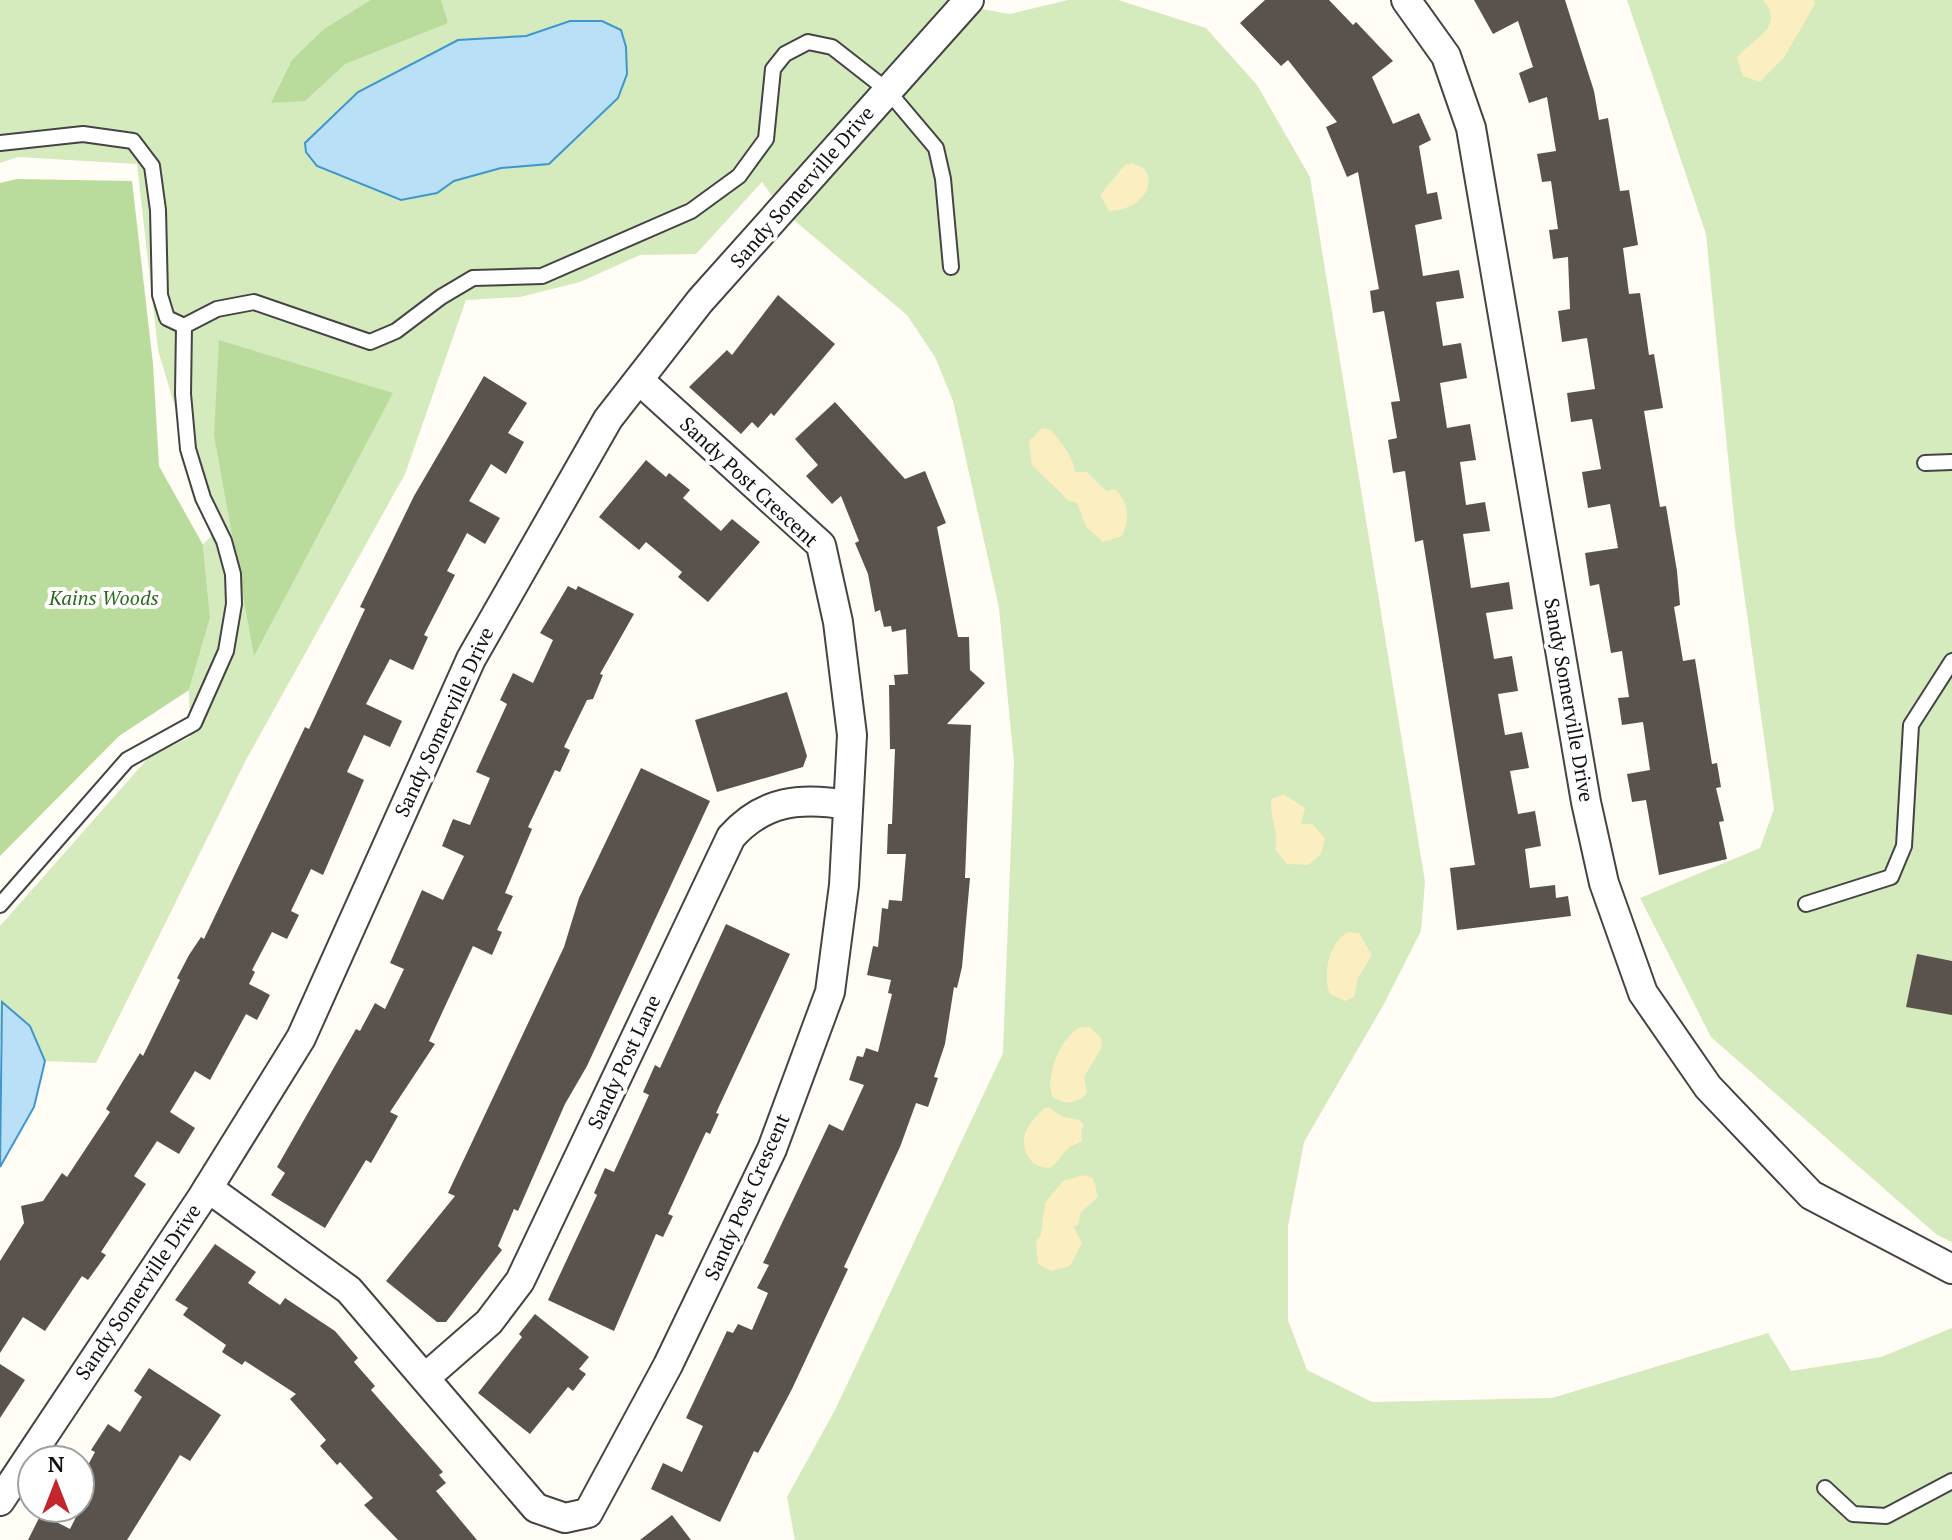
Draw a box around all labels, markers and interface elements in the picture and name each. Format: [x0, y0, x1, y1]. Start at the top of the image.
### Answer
street label: Sandy Somerville Drive [724, 100, 880, 274]
street label: Sandy Post Crescent [674, 410, 825, 553]
park label: Kains Woods [48, 584, 159, 611]
street label: Sandy Somerville Drive [1538, 596, 1601, 804]
street label: Sandy Somerville Drive [388, 622, 499, 821]
street label: Sandy Post Lane [581, 990, 666, 1133]
street label: Sandy Post Crescent [698, 1109, 796, 1284]
street label: Sandy Somerville Drive [69, 1198, 207, 1385]
north arrow [16, 1444, 96, 1524]
text: N [48, 1449, 65, 1478]

